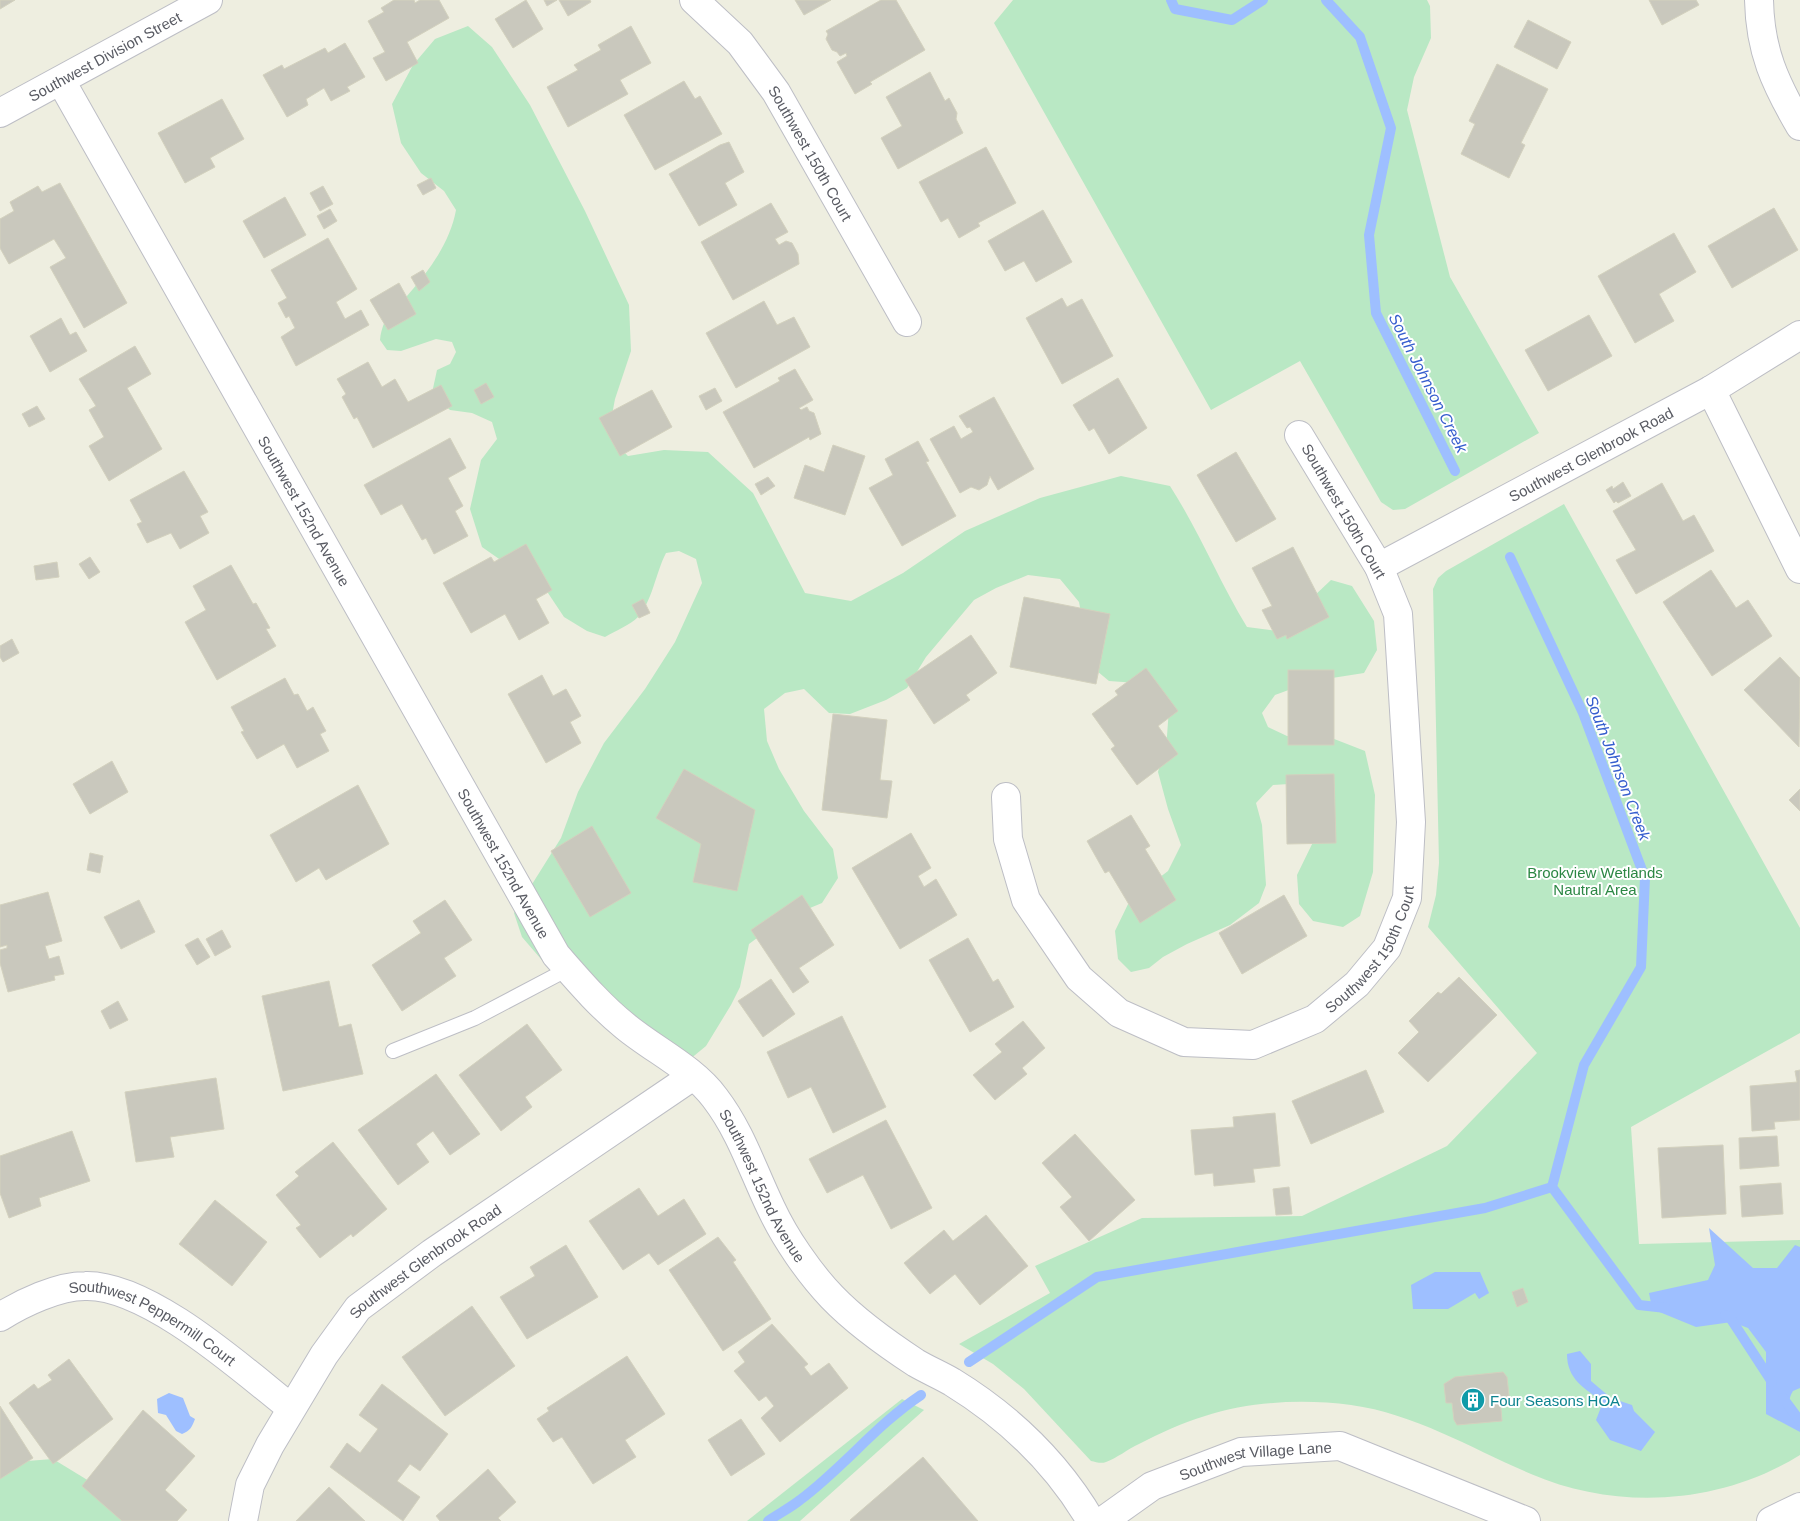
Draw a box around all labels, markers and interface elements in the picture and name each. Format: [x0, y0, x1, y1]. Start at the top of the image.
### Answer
street label: Southwest Division Street [25, 8, 184, 104]
street label: Southwest 150th Court [766, 82, 856, 224]
water label: South Johnson Creek [1385, 311, 1471, 456]
street label: Southwest Glenbrook Road [1506, 403, 1676, 505]
street label: Southwest 152nd Avenue [255, 433, 354, 589]
street label: Southwest 150th Court [1298, 441, 1390, 582]
water label: South Johnson Creek [1582, 693, 1654, 844]
street label: Southwest 152nd Avenue [455, 785, 553, 941]
park label: Brookview Wetlands Nautral Area [1527, 864, 1663, 898]
street label: Southwest 150th Court [1321, 884, 1416, 1016]
street label: Southwest 152nd Avenue [716, 1106, 809, 1265]
street label: Southwest Glenbrook Road [345, 1200, 504, 1321]
street label: Southwest Peppermill Court [67, 1277, 240, 1369]
building icon: Four Seasons HOA [1460, 1387, 1486, 1413]
place label: Four Seasons HOA [1490, 1392, 1620, 1409]
street label: Southwest Village Lane [1177, 1438, 1332, 1483]

